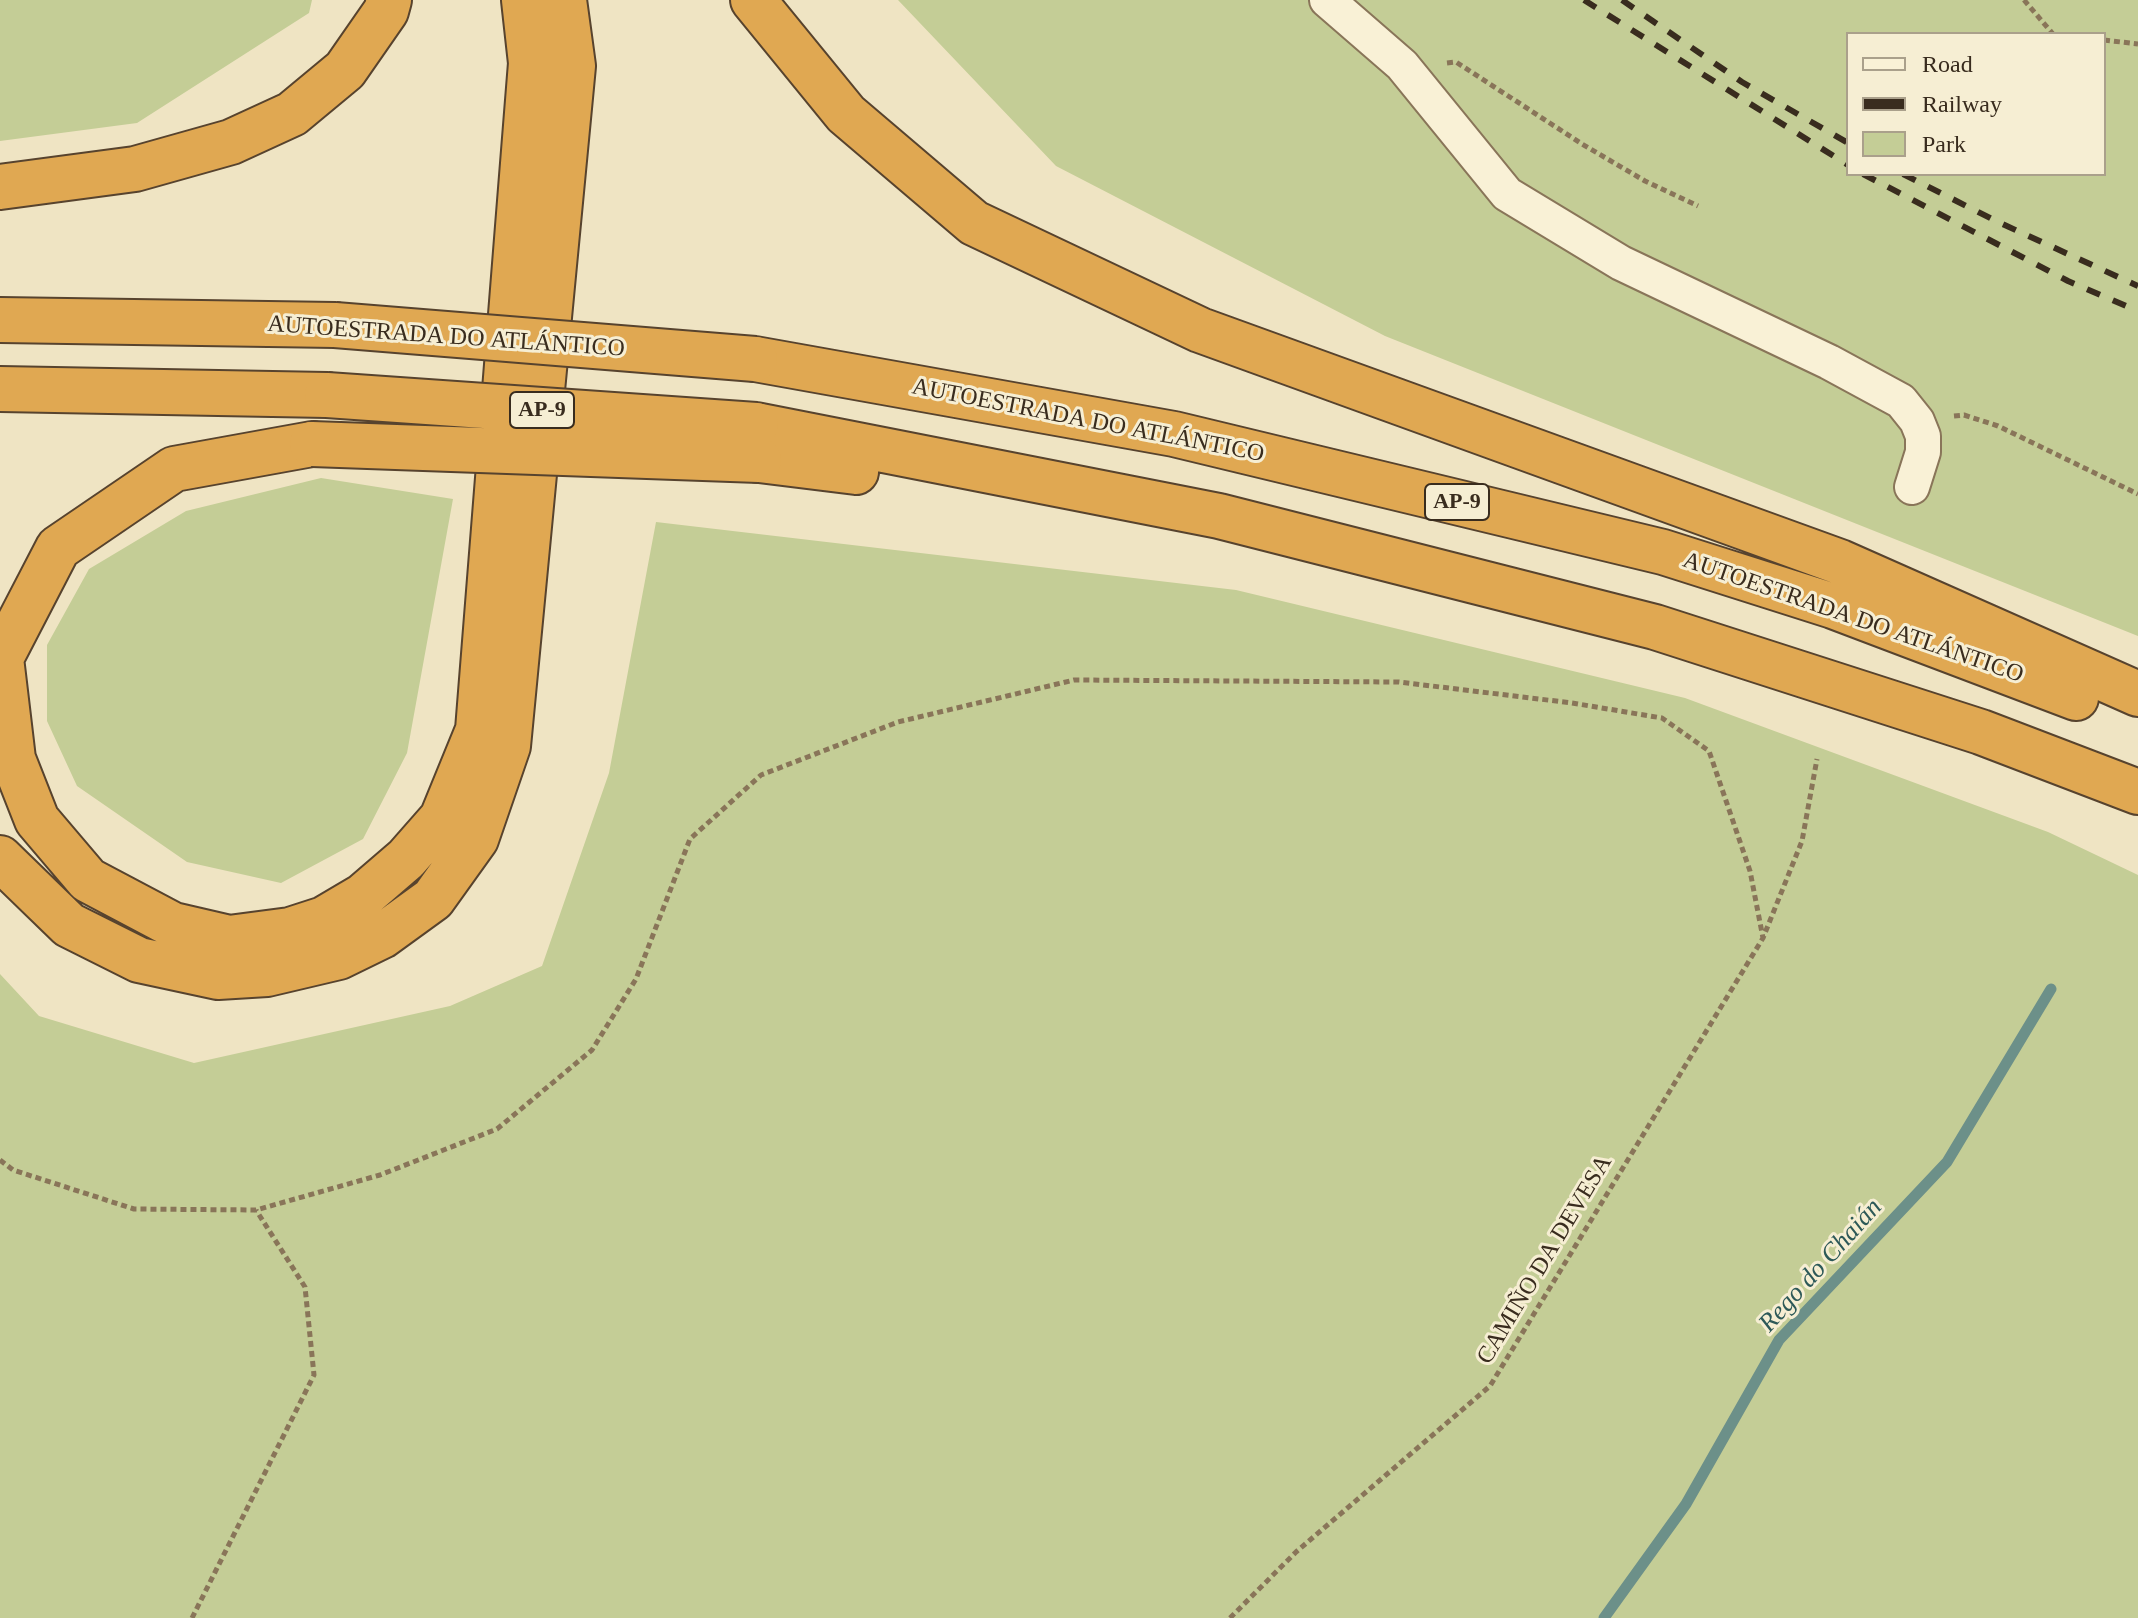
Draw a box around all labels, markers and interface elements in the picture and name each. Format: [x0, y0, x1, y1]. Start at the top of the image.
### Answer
legend [1846, 32, 2106, 176]
text: Road [1922, 51, 1973, 77]
text: Railway [1922, 91, 2002, 117]
text: Park [1922, 131, 1966, 157]
street label: AUTOESTRADA DO ATLÁNTICO [266, 310, 626, 364]
street label: AUTOESTRADA DO ATLÁNTICO [909, 373, 1267, 469]
road number: AP-9 [510, 392, 574, 428]
road number: AP-9 [1425, 484, 1489, 520]
street label: AUTOESTRADA DO ATLÁNTICO [1679, 546, 2027, 690]
street label: CAMIÑO DA DEVESA [1471, 1150, 1619, 1370]
water label: Rego do Chaián [1753, 1193, 1889, 1339]

